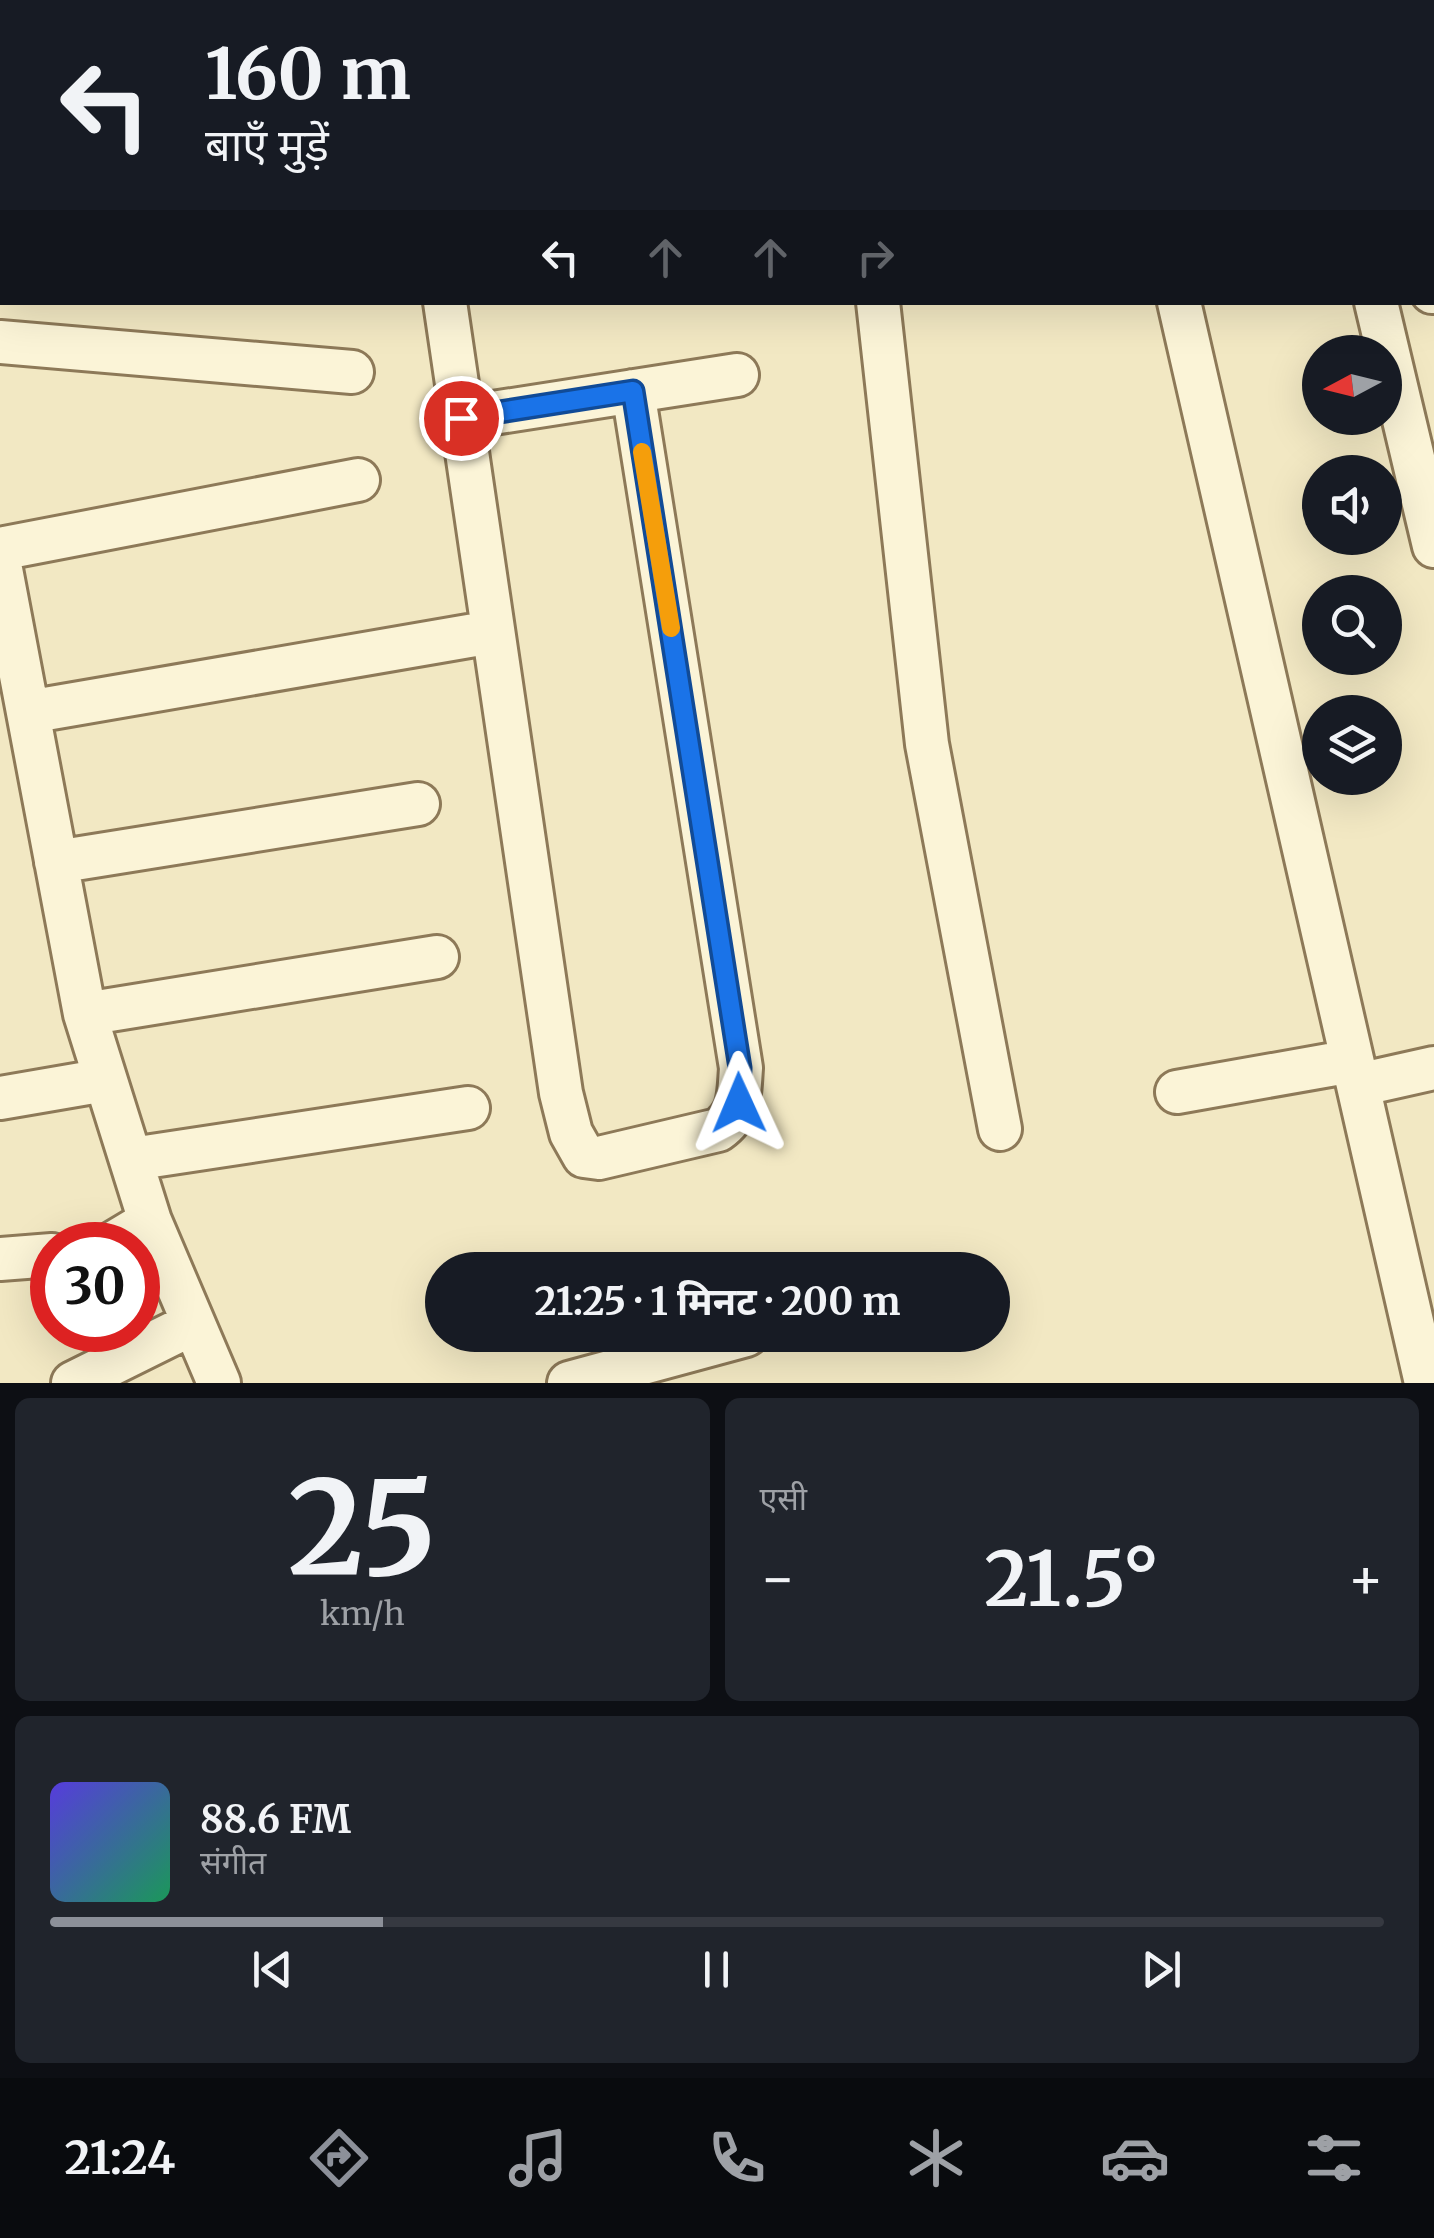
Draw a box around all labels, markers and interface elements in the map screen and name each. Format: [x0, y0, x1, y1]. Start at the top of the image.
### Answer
text: 160 m [205, 30, 411, 118]
icon: left [40, 40, 170, 170]
text: बाएँ मुड़ें [205, 117, 329, 173]
icon: left [533, 230, 588, 285]
icon: ahead [638, 230, 693, 285]
icon: ahead [743, 230, 798, 285]
icon: right [848, 230, 903, 285]
north arrow [1302, 335, 1402, 435]
map controls [1302, 335, 1402, 795]
pin [419, 376, 504, 461]
icon: arrive [434, 391, 489, 446]
button: sound [1302, 455, 1402, 555]
button: search [1302, 575, 1402, 675]
button: layers [1302, 695, 1402, 795]
position arrow [687, 1051, 791, 1155]
speed limit sign: 30 [30, 1222, 160, 1352]
text: 21:25 · 1 मिनट · 200 m [534, 1278, 901, 1325]
text: 25 [288, 1447, 437, 1610]
text: एसी [760, 1479, 807, 1519]
text: 21.5° [984, 1532, 1159, 1626]
text: − [760, 1544, 796, 1613]
text: + [1347, 1544, 1384, 1613]
text: km/h [320, 1594, 405, 1634]
text: 88.6 FM [200, 1796, 351, 1843]
text: संगीत [200, 1843, 266, 1883]
icon: previous [245, 1942, 300, 1997]
icon: pause [689, 1942, 744, 1997]
icon: next [1134, 1942, 1189, 1997]
icon: directions [304, 2123, 374, 2193]
icon: music [503, 2123, 573, 2193]
icon: phone [702, 2123, 772, 2193]
icon: climate [901, 2123, 971, 2193]
icon: car [1100, 2123, 1170, 2193]
icon: filters [1299, 2123, 1369, 2193]
text: 21:24 [65, 2130, 175, 2186]

